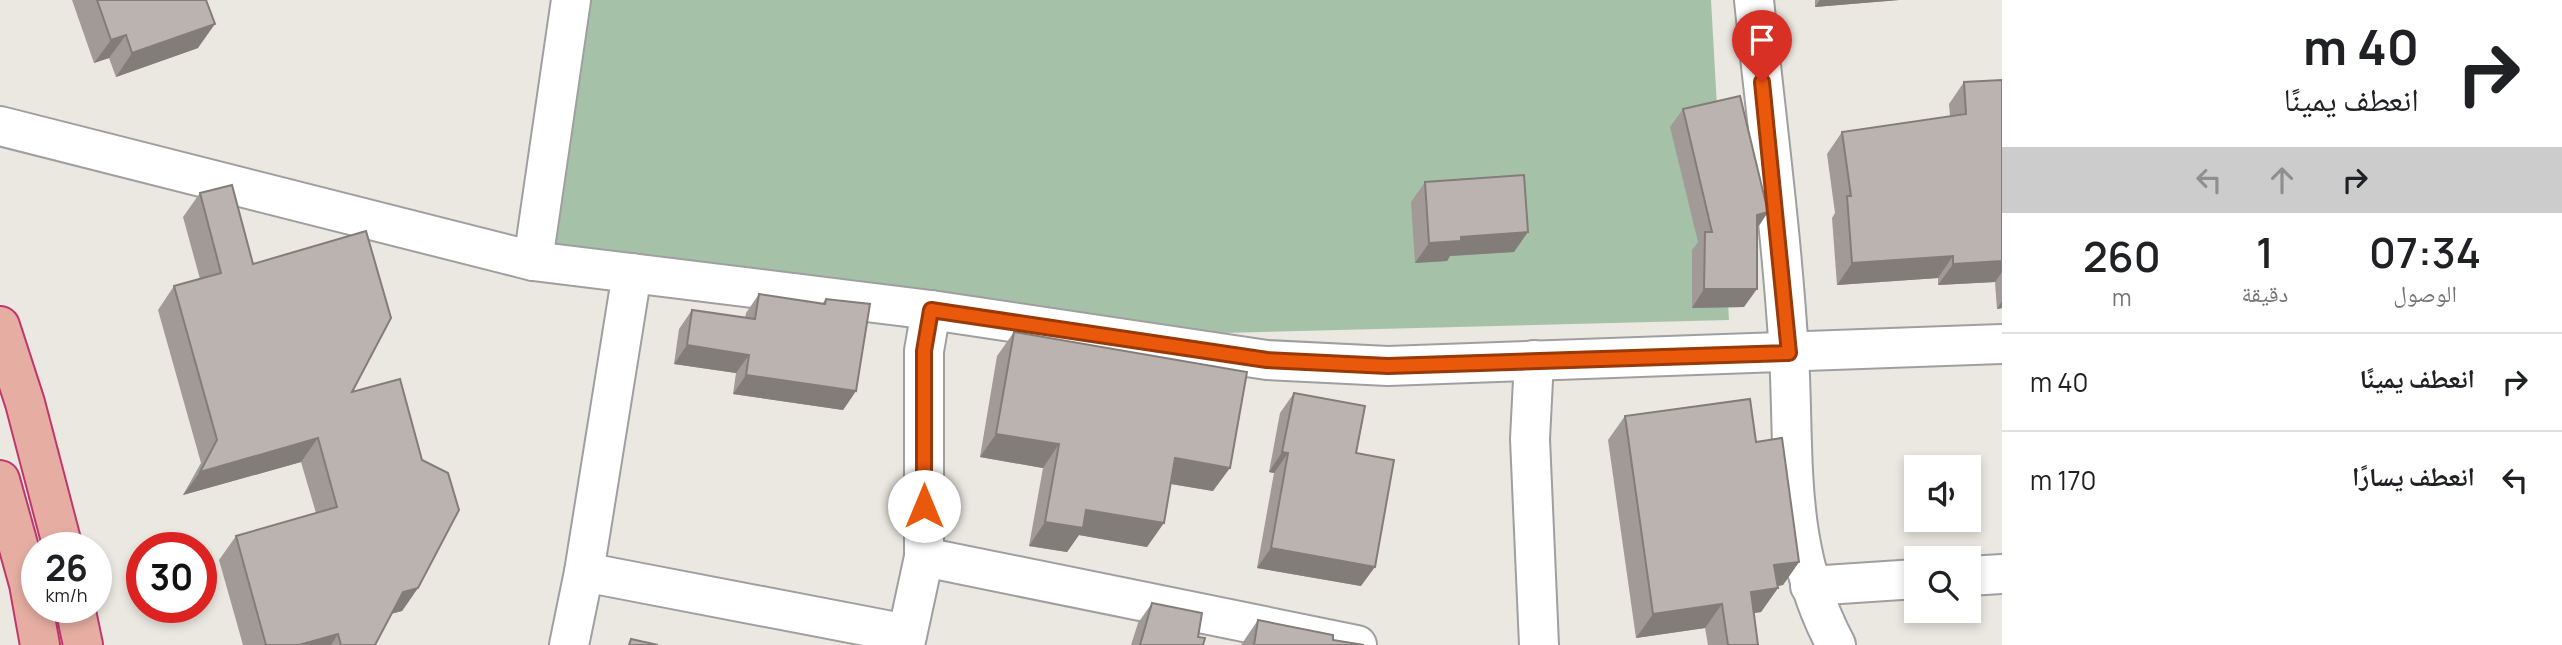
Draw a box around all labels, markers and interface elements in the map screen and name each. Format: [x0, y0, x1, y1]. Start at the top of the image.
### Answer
pin [1732, 10, 1792, 82]
text: 40 m [2303, 13, 2419, 80]
icon: arrive [1743, 21, 1781, 59]
icon: right [2443, 28, 2534, 119]
text: انعطف يمينًا [2284, 77, 2419, 121]
icon: left [2190, 161, 2228, 199]
icon: ahead [2263, 161, 2301, 199]
icon: right [2336, 161, 2374, 199]
text: 1 [2256, 223, 2274, 281]
text: 07:34 [2369, 223, 2481, 281]
text: 260 [2083, 227, 2161, 285]
text: دقيقة [2241, 277, 2288, 309]
text: الوصول [2393, 277, 2457, 309]
text: m [2112, 281, 2132, 313]
text: انعطف يمينًا [2360, 360, 2475, 396]
icon: right [2496, 363, 2534, 401]
text: 40 m [2030, 364, 2088, 400]
map controls [1904, 455, 1981, 623]
button: sound [1904, 455, 1981, 532]
text: انعطف يسارًا [2352, 458, 2475, 494]
icon: left [2496, 461, 2534, 499]
text: 170 m [2030, 462, 2096, 498]
position arrow [887, 469, 961, 543]
speed limit sign: 30 [126, 532, 217, 623]
text: 26 [45, 544, 88, 592]
button: search [1904, 546, 1981, 623]
text: km/h [46, 583, 87, 607]

